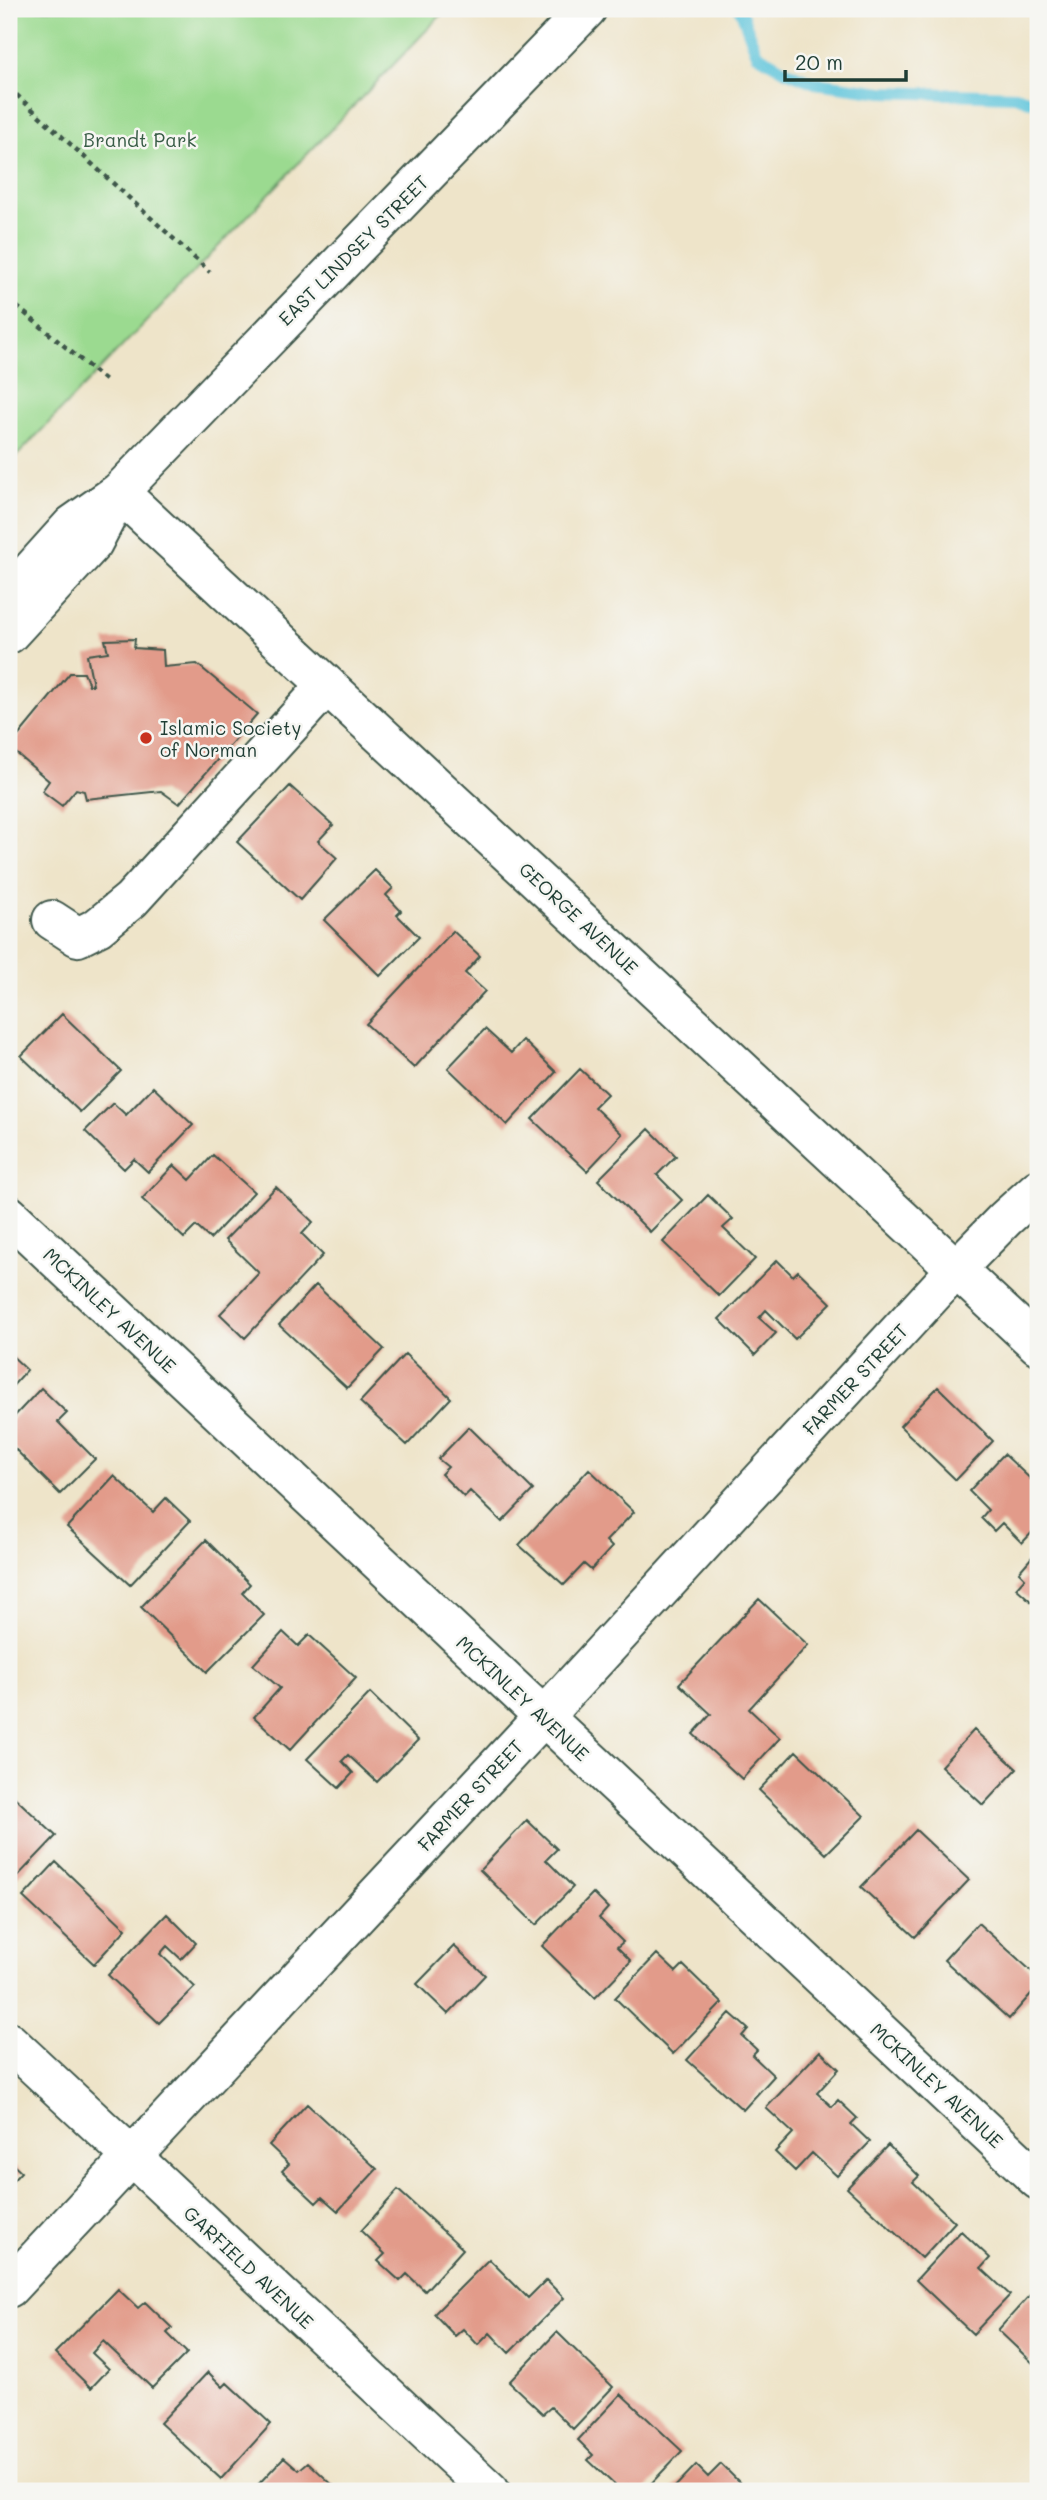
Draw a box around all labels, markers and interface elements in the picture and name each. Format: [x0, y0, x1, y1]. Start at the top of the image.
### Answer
scale bar [785, 38, 905, 82]
text: 20 m [795, 48, 843, 75]
park label: Brandt Park [83, 127, 197, 152]
street label: EAST LINDSEY STREET [272, 169, 434, 331]
place label: Islamic Society of Norman [160, 715, 301, 762]
marker: Islamic Society of Norman [138, 730, 154, 746]
street label: GEORGE AVENUE [514, 856, 644, 980]
street label: MCKINLEY AVENUE [38, 1242, 182, 1378]
street label: FARMER STREET [797, 1318, 913, 1440]
street label: MCKINLEY AVENUE [451, 1630, 595, 1766]
street label: FARMER STREET [412, 1734, 528, 1856]
street label: MCKINLEY AVENUE [865, 2017, 1009, 2153]
street label: GARFIELD AVENUE [179, 2200, 320, 2334]

